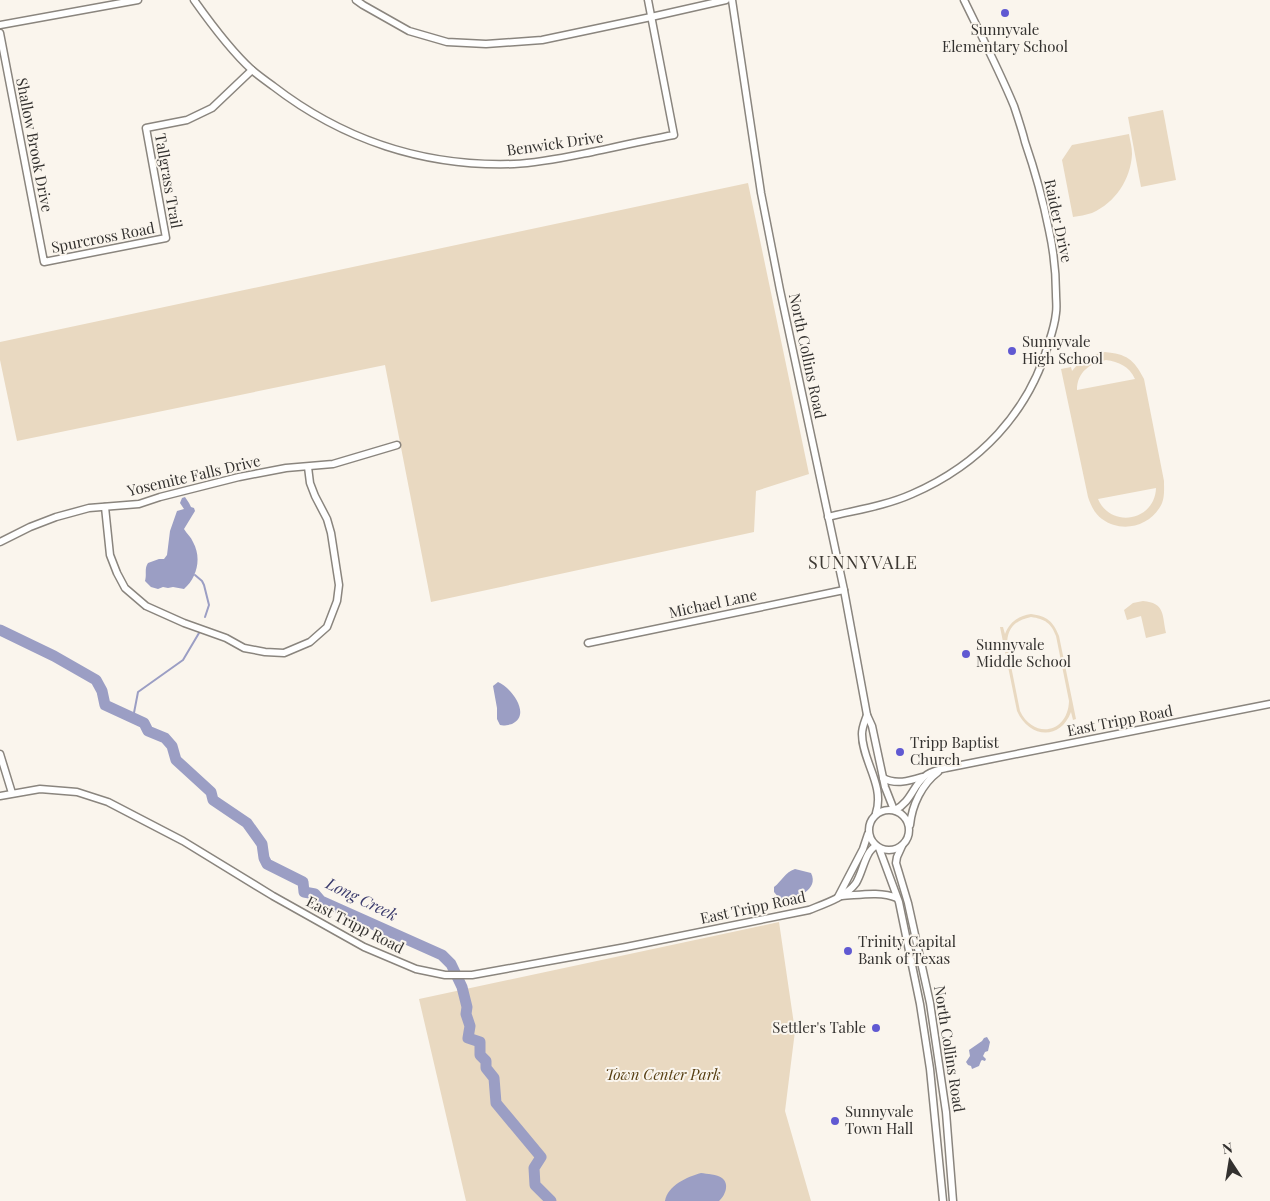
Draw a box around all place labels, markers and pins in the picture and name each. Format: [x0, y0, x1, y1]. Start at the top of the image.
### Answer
marker: Sunnyvale Elementary School [999, 7, 1011, 19]
place label: Sunnyvale Elementary School [942, 19, 1068, 56]
place label: Sunnyvale High School [1022, 331, 1103, 368]
marker: Sunnyvale High School [1006, 345, 1018, 357]
place label: Sunnyvale Middle School [976, 634, 1071, 671]
marker: Sunnyvale Middle School [960, 648, 972, 660]
place label: Tripp Baptist Church [910, 732, 999, 769]
marker: Tripp Baptist Church [894, 746, 906, 758]
place label: Trinity Capital Bank of Texas [858, 931, 956, 968]
marker: Trinity Capital Bank of Texas [842, 945, 854, 957]
place label: Settler's Table [772, 1017, 866, 1037]
marker: Settler's Table [870, 1022, 882, 1034]
place label: Sunnyvale Town Hall [845, 1101, 914, 1138]
marker: Sunnyvale Town Hall [829, 1115, 841, 1127]

